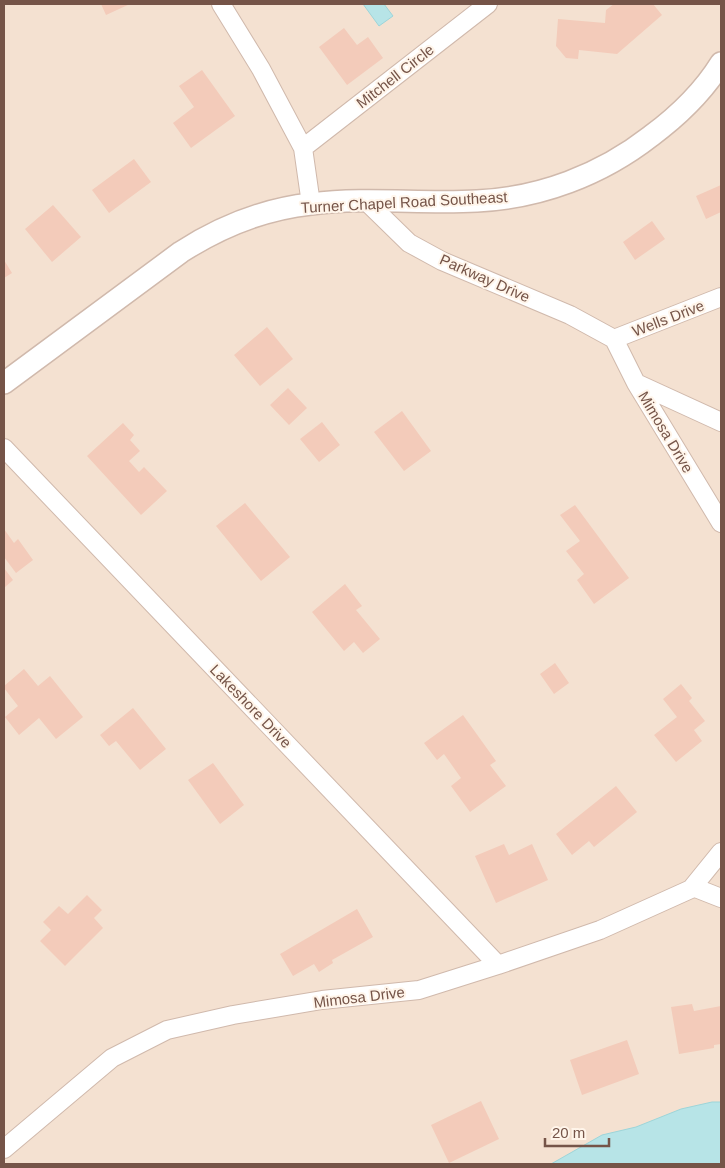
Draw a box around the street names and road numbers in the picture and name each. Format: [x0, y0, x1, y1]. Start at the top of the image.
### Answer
street label: Mitchell Circle [353, 41, 437, 111]
street label: Turner Chapel Road Southeast [300, 188, 509, 216]
street label: Parkway Drive [437, 251, 533, 305]
street label: Wells Drive [630, 297, 706, 339]
street label: Mimosa Drive [635, 388, 697, 476]
street label: Lakeshore Drive [207, 661, 295, 751]
street label: Mimosa Drive [312, 983, 406, 1011]

